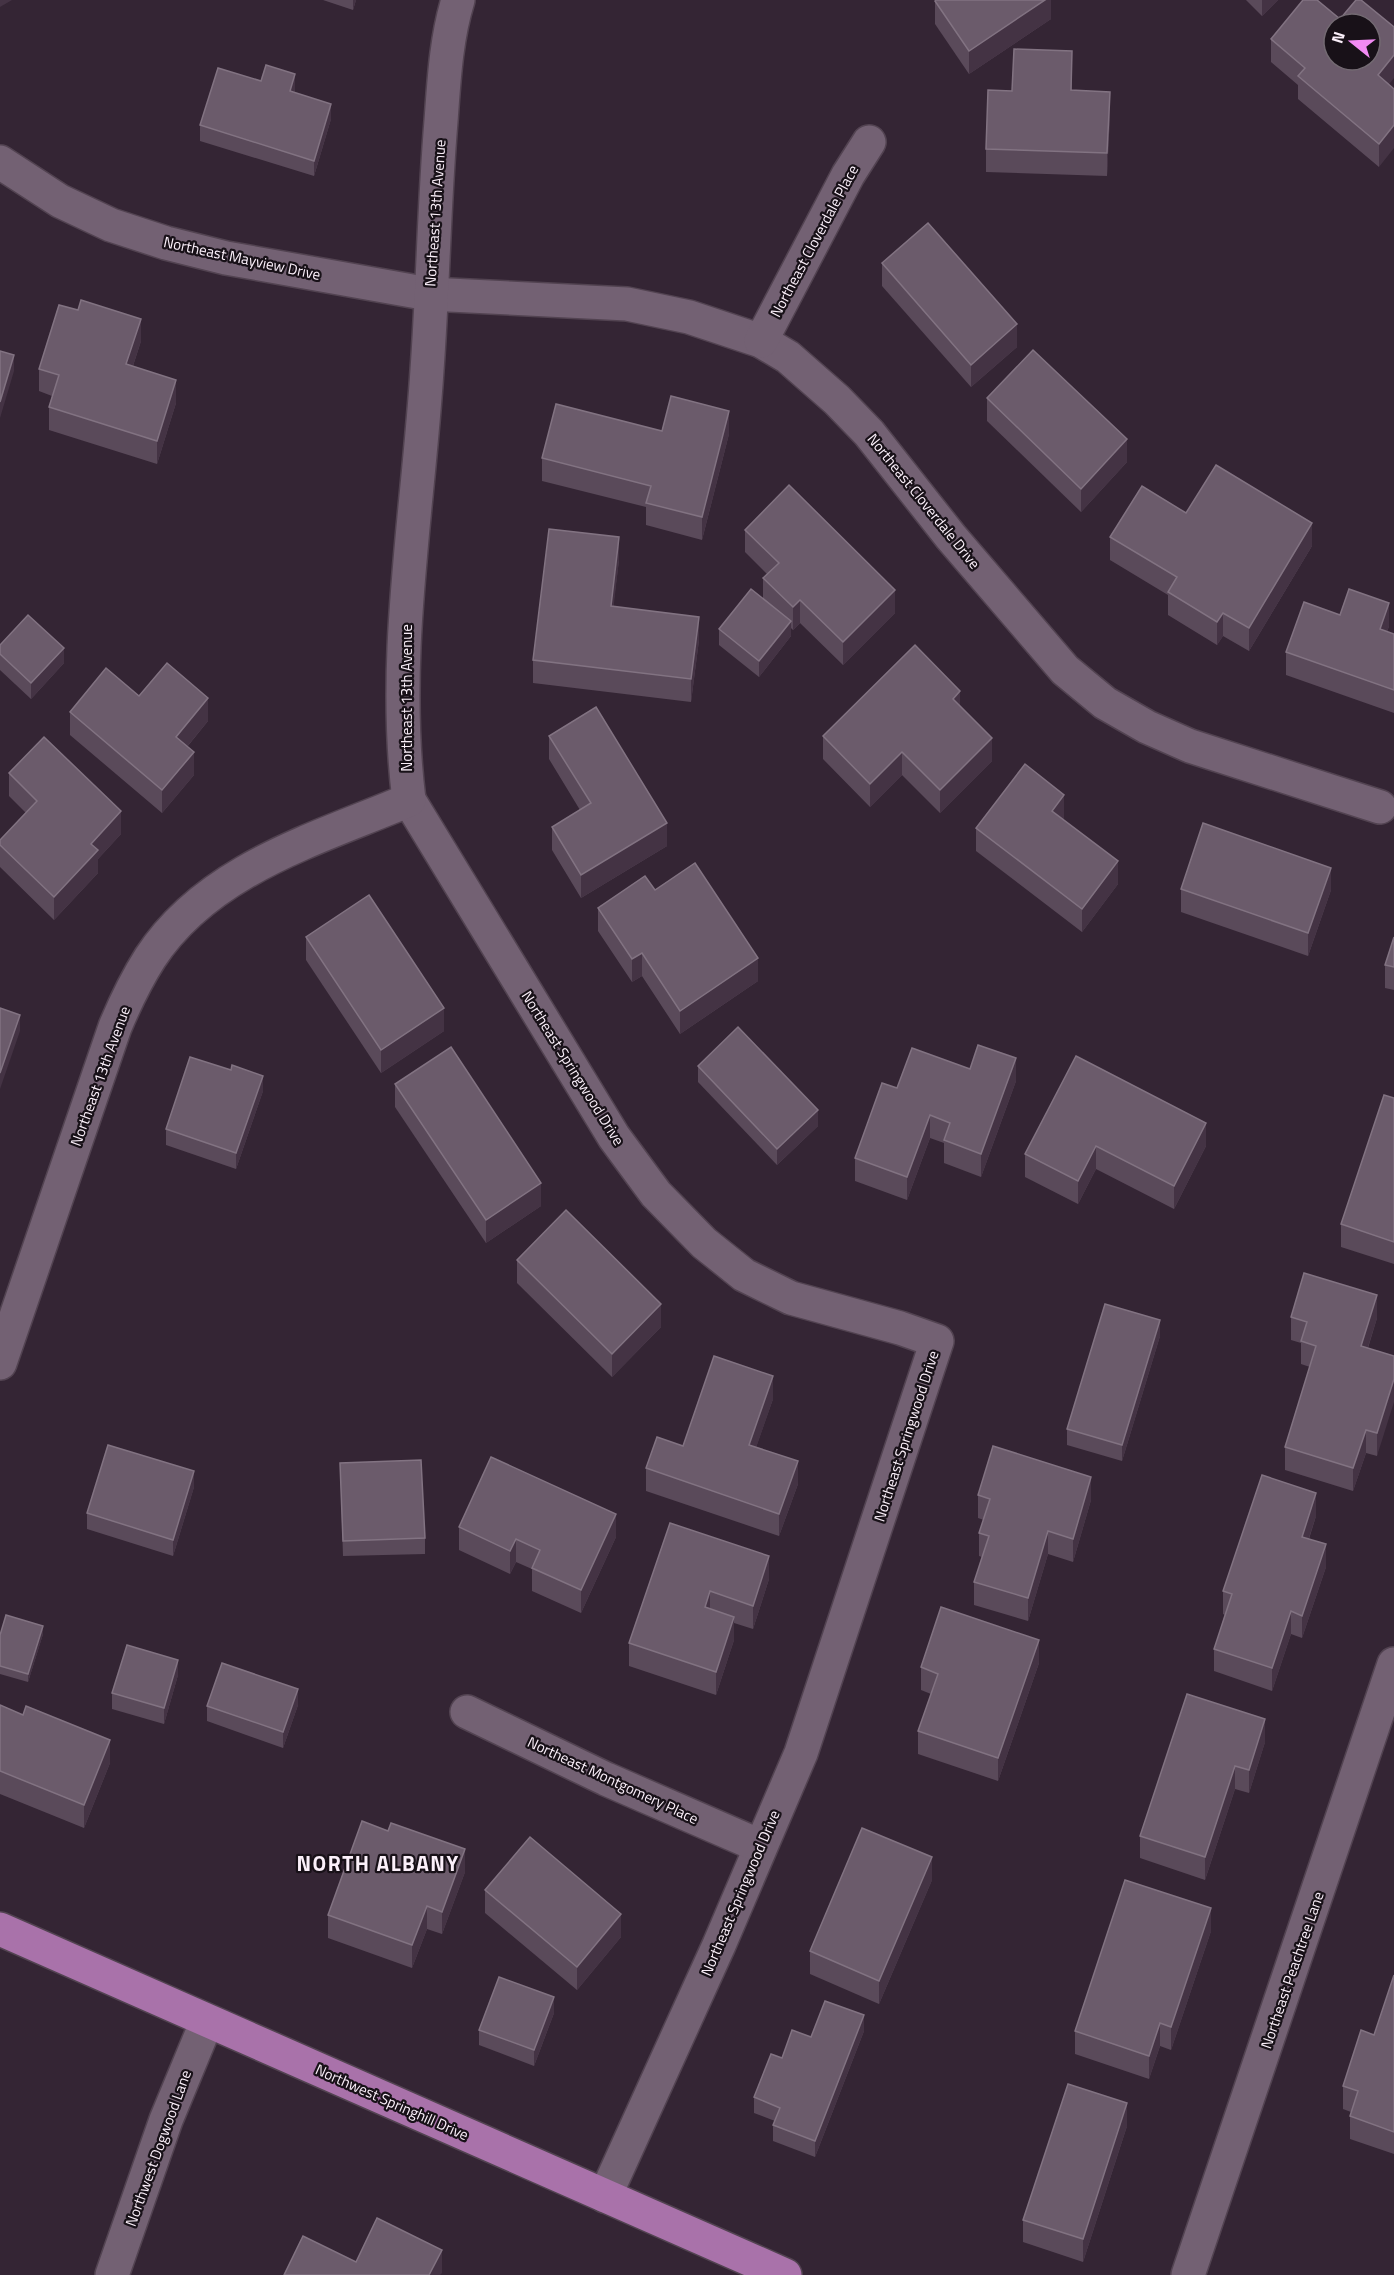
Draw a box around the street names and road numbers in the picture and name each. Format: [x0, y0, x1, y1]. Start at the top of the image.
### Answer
street label: Northeast 13th Avenue [418, 139, 452, 287]
street label: Northeast Cloverdale Place [764, 161, 864, 321]
street label: Northeast Mayview Drive [161, 230, 323, 286]
street label: Northeast Cloverdale Drive [862, 428, 986, 574]
street label: Northeast 13th Avenue [395, 624, 418, 772]
street label: Northeast Springwood Drive [516, 986, 630, 1150]
street label: Northeast 13th Avenue [64, 1003, 136, 1149]
street label: Northeast Springwood Drive [867, 1347, 945, 1525]
street label: Northeast Montgomery Place [524, 1730, 702, 1830]
street label: Northeast Springwood Drive [695, 1806, 785, 1980]
street label: Northeast Peachtree Lane [1254, 1888, 1330, 2052]
street label: Northwest Springhill Drive [312, 2058, 472, 2146]
street label: Northwest Dogwood Lane [119, 2067, 197, 2229]

